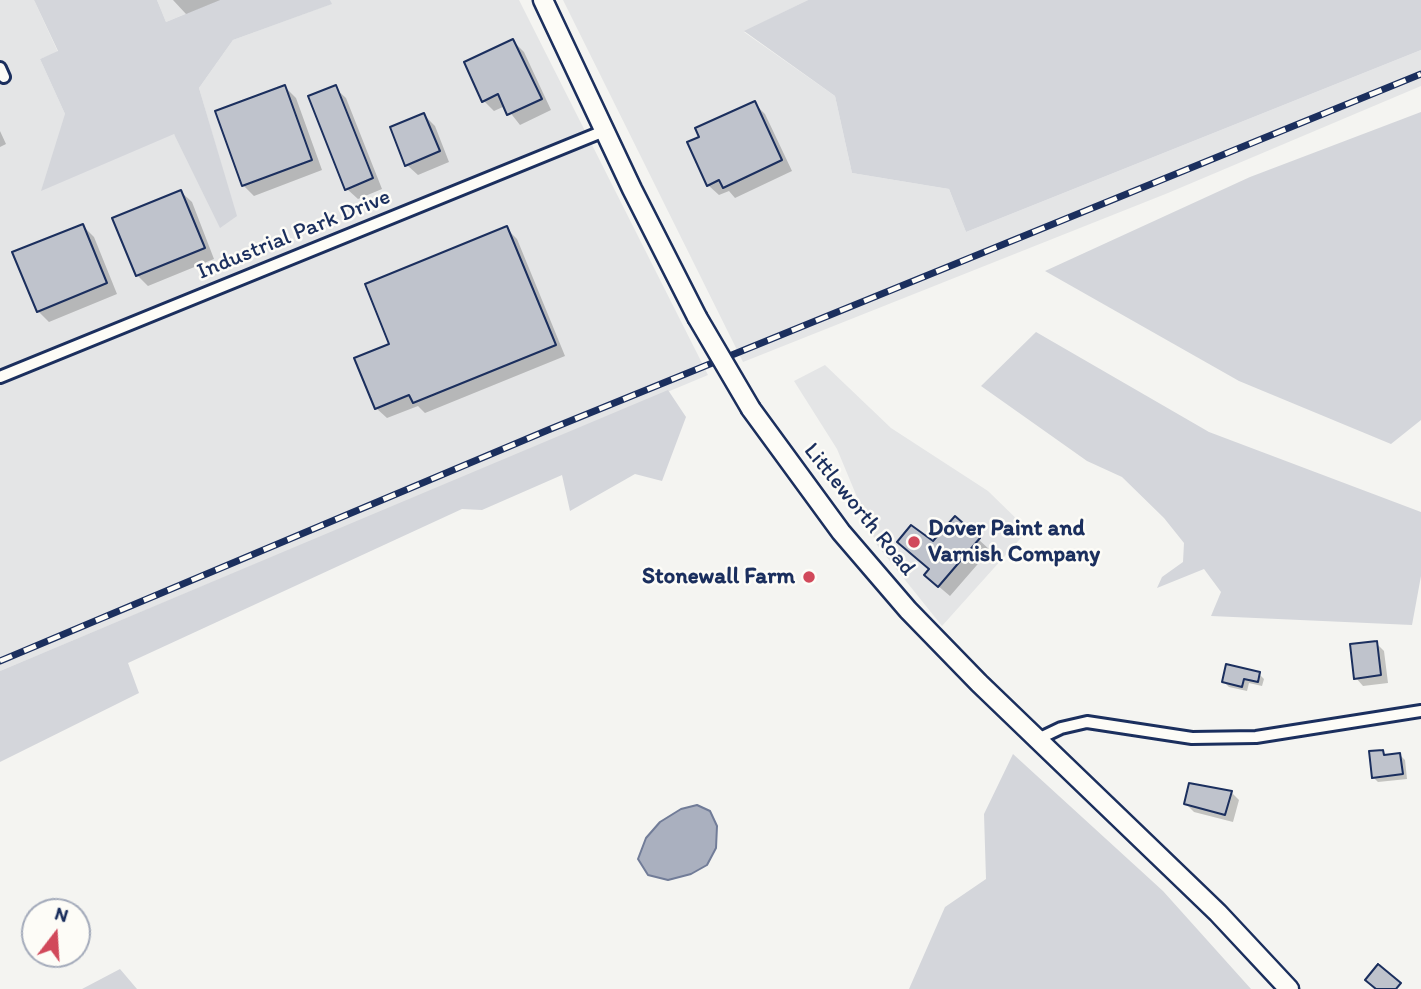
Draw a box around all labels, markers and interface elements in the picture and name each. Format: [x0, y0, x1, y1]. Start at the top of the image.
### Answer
street label: Industrial Park Drive [193, 184, 395, 286]
street label: Littleworth Road [797, 438, 921, 582]
place label: Dover Paint and Varnish Company [928, 515, 1100, 569]
marker: Dover Paint and Varnish Company [906, 534, 922, 550]
place label: Stonewall Farm [642, 563, 795, 591]
marker: Stonewall Farm [801, 569, 817, 585]
north arrow [21, 898, 91, 968]
text: N [52, 901, 71, 927]

